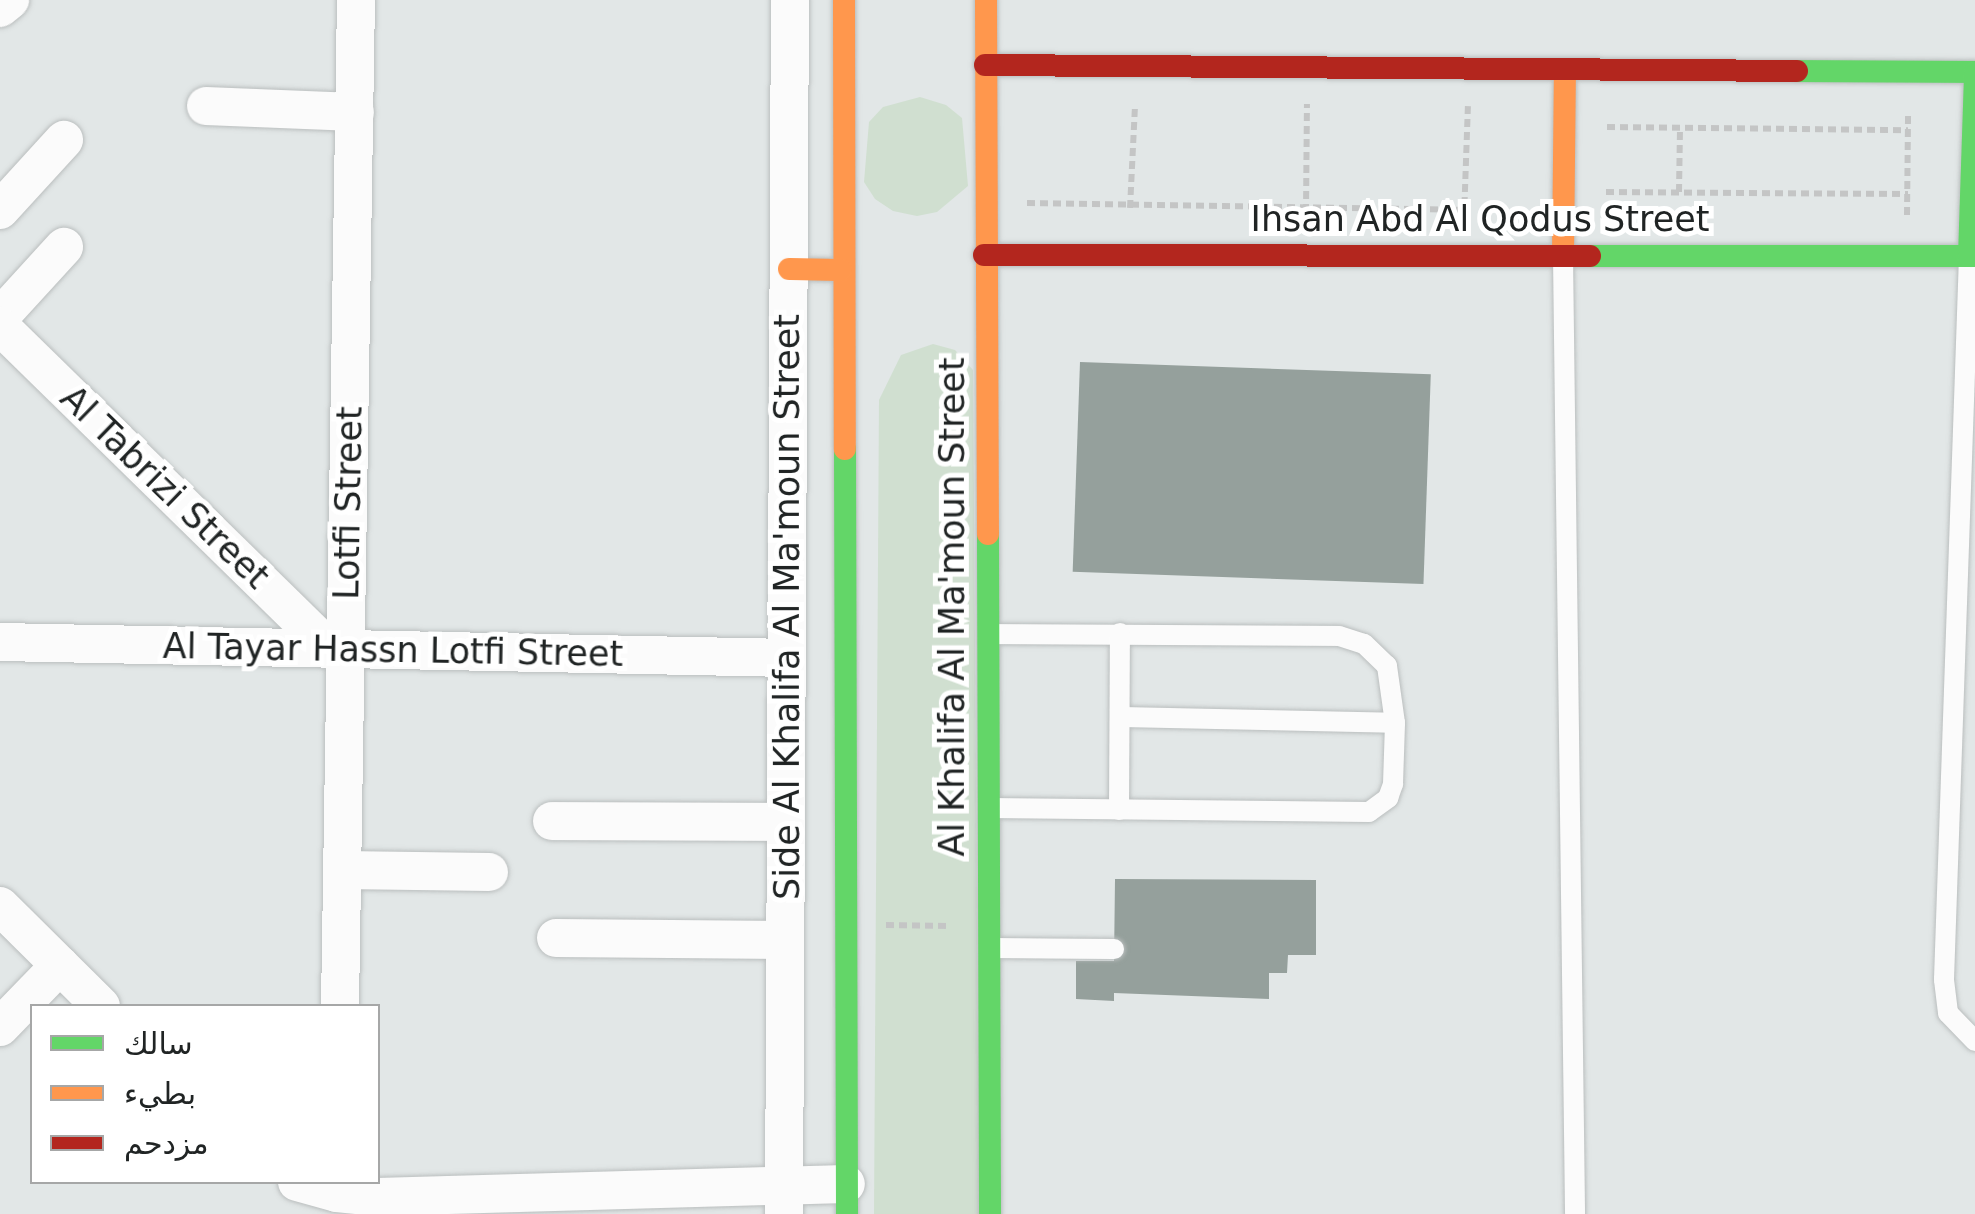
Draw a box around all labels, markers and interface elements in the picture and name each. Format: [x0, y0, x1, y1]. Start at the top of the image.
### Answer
street label: Ihsan Abd Al Qodus Street [1251, 198, 1709, 240]
street label: Side Al Khalifa Al Ma'moun Street [766, 314, 808, 900]
street label: Al Khalifa Al Ma'moun Street [931, 357, 973, 857]
street label: Al Tabrizi Street [52, 377, 278, 597]
street label: Lotfi Street [325, 406, 371, 600]
street label: Al Tayar Hassn Lotfi Street [162, 625, 624, 675]
legend [30, 1004, 380, 1184]
text: سالك [124, 1026, 193, 1061]
text: بطيء [124, 1076, 196, 1111]
text: مزدحم [124, 1126, 209, 1161]

